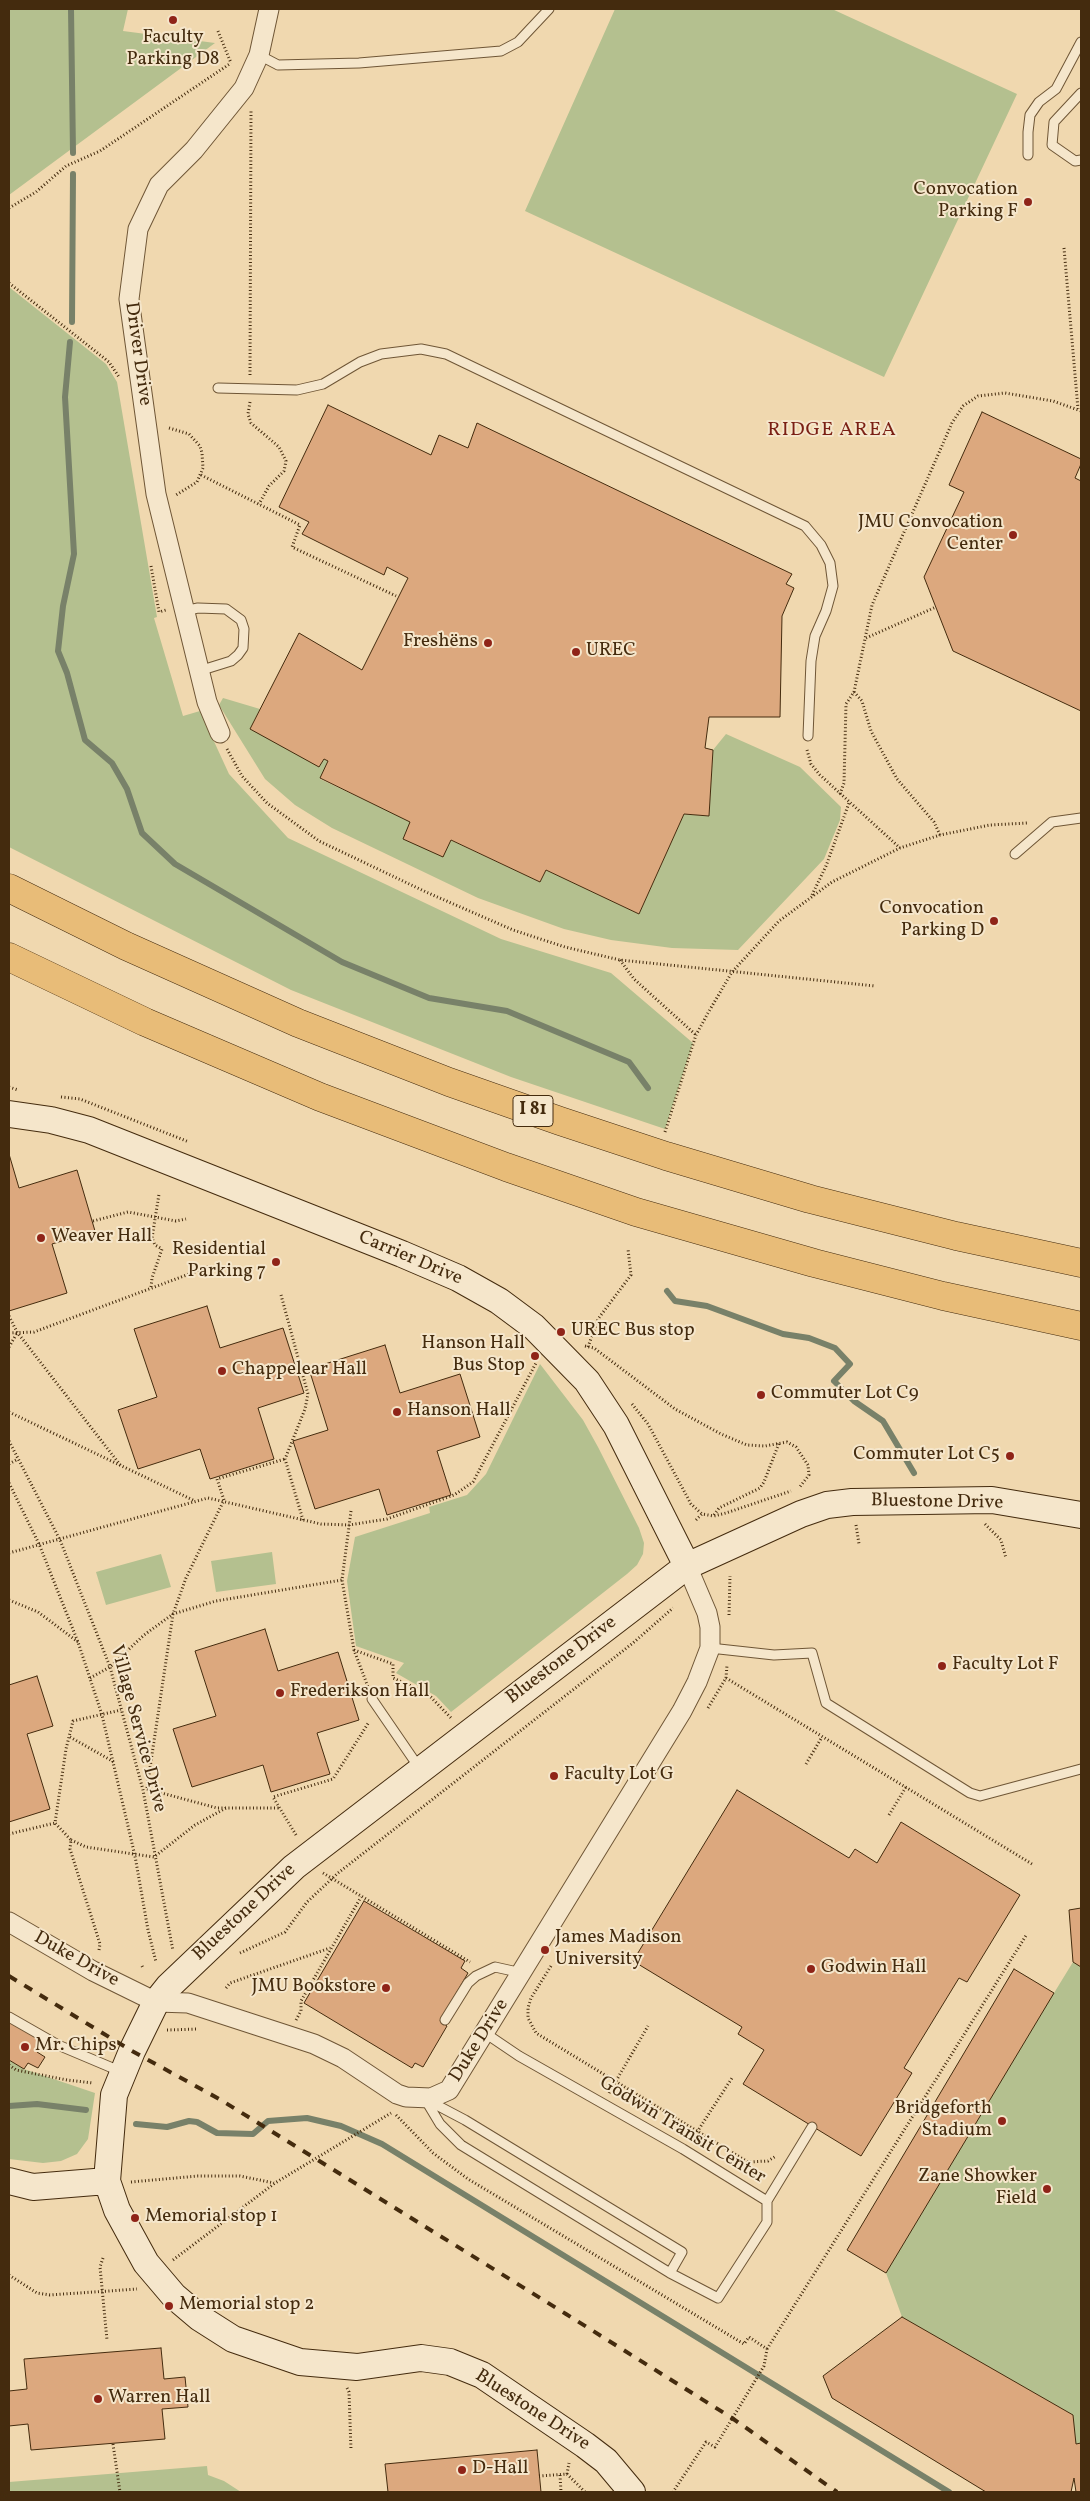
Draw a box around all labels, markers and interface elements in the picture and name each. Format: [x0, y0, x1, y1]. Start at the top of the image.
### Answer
marker: Faculty Parking D8 [167, 14, 179, 26]
place label: Faculty Parking D8 [127, 28, 219, 72]
place label: Convocation Parking F [913, 180, 1018, 224]
marker: Convocation Parking F [1022, 196, 1034, 208]
street label: Driver Drive [118, 301, 156, 407]
district label: RIDGE AREA [766, 419, 898, 443]
place label: JMU Convocation Center [858, 513, 1003, 557]
marker: JMU Convocation Center [1007, 529, 1019, 541]
place label: Freshëns [403, 632, 478, 654]
marker: Freshëns [482, 637, 494, 649]
place label: UREC [586, 641, 636, 663]
marker: UREC [570, 646, 582, 658]
place label: Convocation Parking D [879, 899, 984, 943]
marker: Convocation Parking D [988, 915, 1000, 927]
road number: I 81 [513, 1096, 553, 1126]
place label: Weaver Hall [51, 1227, 152, 1249]
street label: Carrier Drive [355, 1227, 465, 1291]
marker: Weaver Hall [35, 1232, 47, 1244]
place label: Residential Parking 7 [172, 1240, 266, 1284]
marker: Residential Parking 7 [270, 1256, 282, 1268]
place label: UREC Bus stop [571, 1321, 695, 1343]
marker: UREC Bus stop [555, 1326, 567, 1338]
place label: Hanson Hall Bus Stop [421, 1334, 525, 1378]
marker: Hanson Hall Bus Stop [529, 1350, 541, 1362]
place label: Chappelear Hall [232, 1360, 367, 1382]
marker: Chappelear Hall [216, 1365, 228, 1377]
place label: Commuter Lot C9 [771, 1384, 919, 1406]
marker: Commuter Lot C9 [755, 1389, 767, 1401]
place label: Hanson Hall [407, 1401, 511, 1423]
marker: Hanson Hall [391, 1406, 403, 1418]
place label: Commuter Lot C5 [853, 1445, 1000, 1467]
marker: Commuter Lot C5 [1004, 1450, 1016, 1462]
street label: Bluestone Drive [871, 1490, 1003, 1516]
street label: Bluestone Drive [502, 1612, 622, 1710]
street label: Village Service Drive [104, 1643, 170, 1815]
place label: Faculty Lot F [952, 1655, 1059, 1677]
marker: Faculty Lot F [936, 1660, 948, 1672]
place label: Frederikson Hall [290, 1682, 429, 1704]
marker: Frederikson Hall [274, 1687, 286, 1699]
place label: Faculty Lot G [564, 1765, 674, 1787]
marker: Faculty Lot G [548, 1770, 560, 1782]
street label: Bluestone Drive [189, 1859, 301, 1967]
street label: Duke Drive [29, 1927, 123, 1993]
place label: James Madison University [555, 1928, 682, 1972]
marker: James Madison University [539, 1944, 551, 1956]
place label: Godwin Hall [821, 1958, 926, 1980]
marker: Godwin Hall [805, 1963, 817, 1975]
place label: JMU Bookstore [252, 1977, 376, 1999]
marker: JMU Bookstore [380, 1982, 392, 1994]
street label: Duke Drive [445, 1995, 515, 2087]
place label: Mr. Chips [35, 2036, 117, 2058]
marker: Mr. Chips [19, 2041, 31, 2053]
street label: Godwin Transit Center [595, 2072, 769, 2190]
place label: Bridgeforth Stadium [894, 2099, 992, 2143]
marker: Bridgeforth Stadium [996, 2115, 1008, 2127]
place label: Zane Showker Field [918, 2167, 1037, 2211]
marker: Zane Showker Field [1041, 2183, 1053, 2195]
place label: Memorial stop 1 [145, 2207, 278, 2229]
marker: Memorial stop 1 [129, 2212, 141, 2224]
place label: Memorial stop 2 [179, 2295, 314, 2317]
marker: Memorial stop 2 [163, 2300, 175, 2312]
street label: Bluestone Drive [470, 2365, 594, 2457]
place label: Warren Hall [108, 2388, 210, 2410]
marker: Warren Hall [92, 2393, 104, 2405]
place label: D-Hall [472, 2459, 528, 2481]
marker: D-Hall [456, 2464, 468, 2476]

